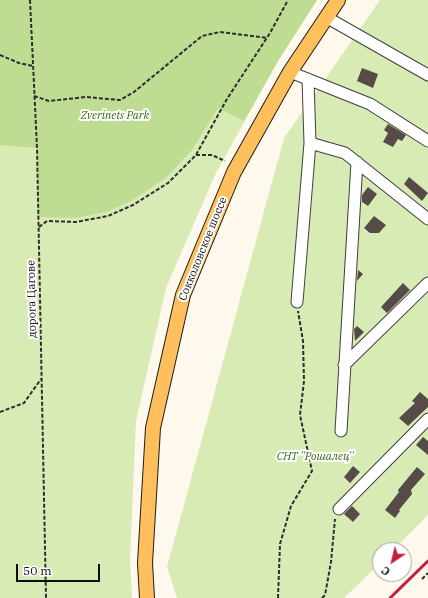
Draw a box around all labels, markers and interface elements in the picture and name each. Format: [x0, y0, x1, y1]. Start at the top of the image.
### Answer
park label: Zverinets Park [81, 109, 149, 123]
street label: Сокколовское шоссе [176, 195, 230, 303]
street label: дорога Цагове [25, 260, 39, 338]
park label: СНТ ''Рошалец'' [277, 450, 353, 464]
north arrow [372, 542, 412, 582]
scale bar [18, 556, 102, 582]
text: 50 m [23, 563, 52, 578]
text: С [379, 563, 393, 579]

